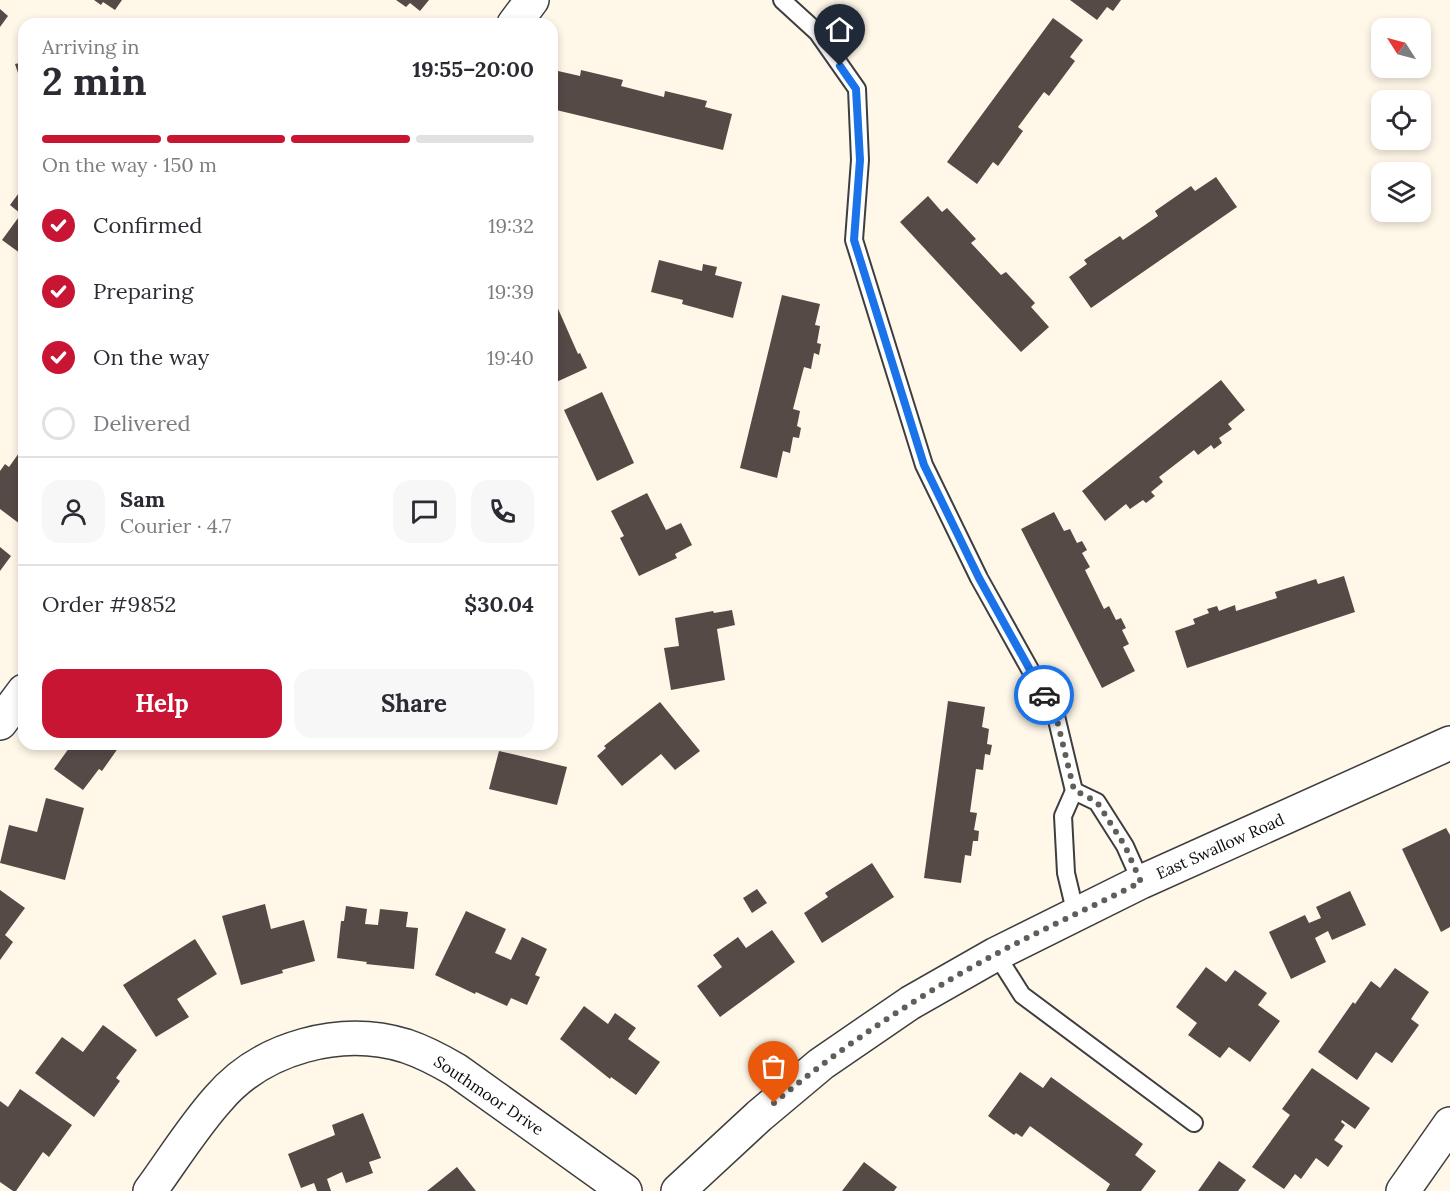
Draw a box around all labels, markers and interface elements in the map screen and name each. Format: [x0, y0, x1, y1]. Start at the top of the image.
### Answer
pin [814, 4, 865, 66]
icon: home [823, 13, 856, 46]
north arrow [1371, 18, 1431, 78]
map controls [1371, 18, 1431, 222]
text: Arriving in [42, 34, 139, 59]
text: 19:55–20:00 [412, 55, 534, 83]
text: 2 min [42, 56, 147, 106]
button: locate [1371, 90, 1431, 150]
text: On the way · 150 m [42, 152, 217, 177]
button: layers [1371, 162, 1431, 222]
icon: check [42, 209, 75, 242]
text: Confirmed [93, 211, 202, 239]
text: 19:32 [488, 213, 534, 238]
icon: check [42, 275, 75, 308]
text: Preparing [93, 277, 193, 305]
text: 19:39 [487, 279, 534, 304]
icon: check [42, 341, 75, 374]
text: On the way [93, 343, 209, 371]
text: 19:40 [487, 345, 534, 370]
text: Delivered [93, 409, 191, 437]
button: person [42, 480, 105, 543]
button: chat [393, 480, 456, 543]
button: phone [471, 480, 534, 543]
text: Sam [120, 485, 165, 513]
text: Courier · 4.7 [120, 513, 231, 538]
text: Order #9852 [42, 590, 176, 618]
text: $30.04 [464, 590, 534, 618]
courier [1014, 665, 1074, 725]
button: Help [42, 669, 282, 738]
button: Share [294, 669, 534, 738]
icon: car [1028, 679, 1061, 712]
street label: East Swallow Road [1153, 809, 1287, 883]
pin [748, 1041, 799, 1103]
icon: bag [757, 1050, 790, 1083]
street label: Southmoor Drive [430, 1051, 548, 1139]

